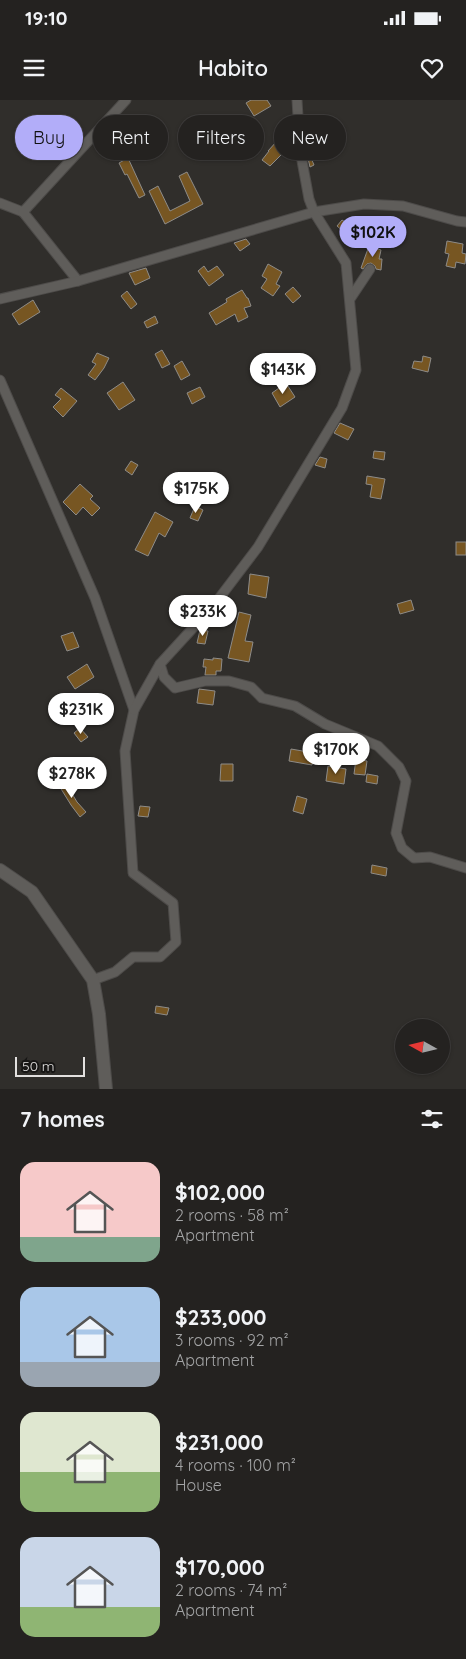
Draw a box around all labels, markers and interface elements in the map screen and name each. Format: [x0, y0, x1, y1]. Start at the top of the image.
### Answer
text: 19:10 [25, 6, 67, 30]
icon: menu [20, 54, 48, 82]
text: Habito [198, 54, 268, 82]
icon: heart [418, 54, 446, 82]
chip: Buy [15, 115, 83, 160]
chip: Rent [93, 115, 168, 160]
chip: Filters [178, 115, 264, 160]
chip: New [274, 115, 346, 160]
pin: $102K [338, 216, 408, 258]
text: $102K [350, 222, 396, 242]
pin: $143K [248, 352, 318, 395]
text: $143K [261, 359, 305, 379]
pin: $175K [161, 472, 231, 514]
text: $175K [174, 478, 218, 498]
pin: $233K [168, 594, 238, 637]
text: $233K [180, 601, 226, 621]
pin: $231K [46, 692, 116, 735]
text: $231K [59, 699, 103, 719]
pin: $170K [301, 732, 371, 775]
text: $170K [314, 739, 358, 759]
pin: $278K [37, 756, 107, 799]
text: $278K [49, 763, 95, 783]
north arrow [395, 1019, 450, 1074]
map controls [395, 1019, 450, 1074]
scale bar [15, 1054, 85, 1077]
text: 50 m [22, 1057, 55, 1075]
icon: filters [418, 1105, 446, 1133]
text: 7 homes [20, 1106, 105, 1132]
text: $102,000 [175, 1179, 265, 1205]
icon: home [60, 1182, 120, 1242]
text: 2 rooms · 58 m² [175, 1205, 289, 1225]
text: Apartment [175, 1225, 255, 1245]
text: $233,000 [175, 1304, 267, 1330]
icon: home [60, 1307, 120, 1367]
text: 3 rooms · 92 m² [175, 1330, 289, 1350]
text: Apartment [175, 1350, 255, 1370]
text: $231,000 [175, 1429, 263, 1455]
icon: home [60, 1432, 120, 1492]
text: 4 rooms · 100 m² [175, 1455, 296, 1475]
text: House [175, 1475, 222, 1495]
text: $170,000 [175, 1554, 265, 1580]
icon: home [60, 1557, 120, 1617]
text: 2 rooms · 74 m² [175, 1580, 287, 1600]
text: Apartment [175, 1600, 255, 1620]

